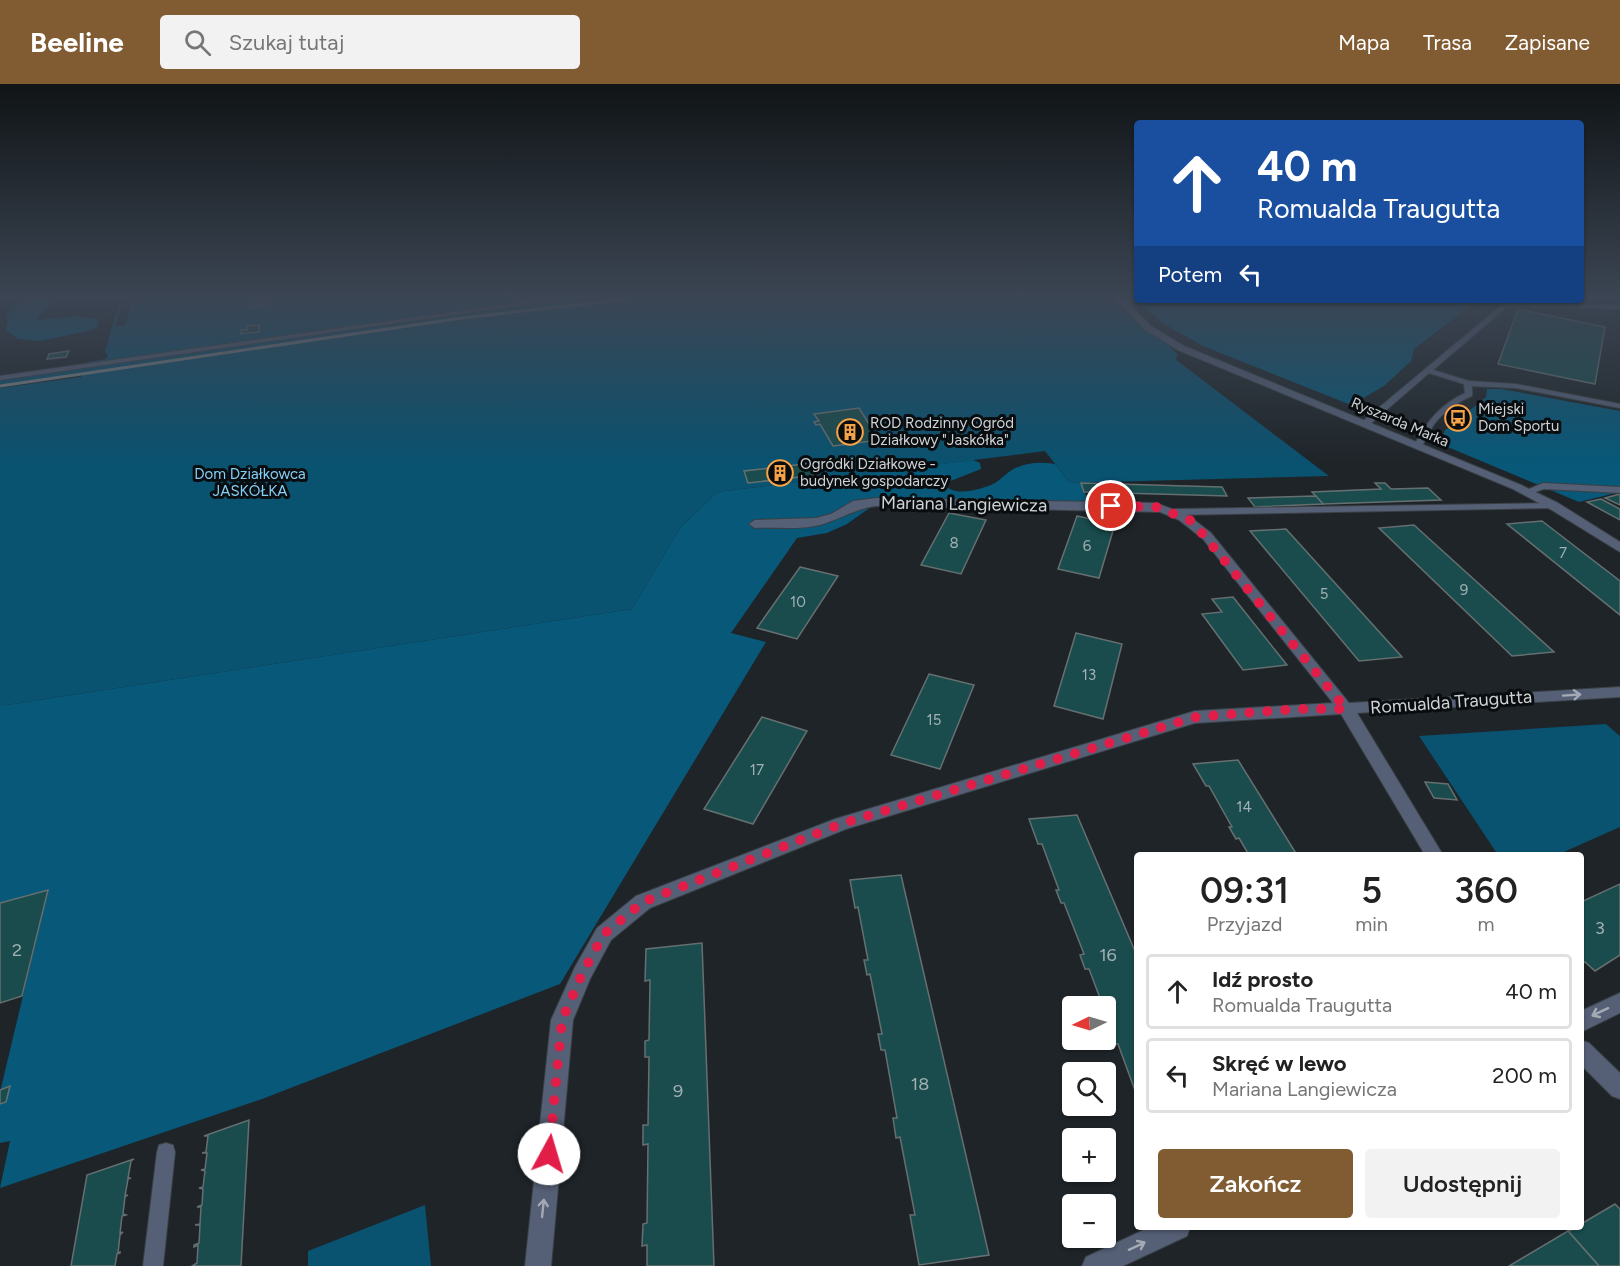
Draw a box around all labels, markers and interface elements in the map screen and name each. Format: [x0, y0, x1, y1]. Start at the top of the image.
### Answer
search box [160, 15, 580, 69]
text: Beeline [30, 25, 124, 59]
icon: search [181, 26, 214, 59]
text: Szukaj tutaj [229, 29, 344, 56]
text: Mapa [1338, 30, 1390, 55]
text: Trasa [1423, 30, 1472, 55]
text: Zapisane [1505, 30, 1590, 55]
text: 40 m [1257, 141, 1357, 192]
icon: ahead [1158, 144, 1236, 222]
text: Romualda Traugutta [1257, 192, 1500, 225]
icon: left [1234, 258, 1267, 291]
text: Potem [1158, 261, 1222, 288]
street label: Ryszarda Marka [1348, 393, 1452, 451]
place label: Miejski Dom Sportu [1478, 400, 1559, 435]
bus stop icon: Miejski Dom Sportu [1443, 403, 1473, 433]
place label: ROD Rodzinny Ogród Działkowy "Jaskółka" [870, 414, 1014, 449]
building icon: ROD Rodzinny Ogród Działkowy "Jaskółka" [835, 417, 865, 447]
place label: Ogródki Działkowe - budynek gospodarczy [800, 455, 948, 490]
building icon: Ogródki Działkowe - budynek gospodarczy [765, 458, 795, 488]
park label: Dom Działkowca JASKÓŁKA [194, 465, 306, 500]
pin [1085, 480, 1136, 531]
icon: arrive [1094, 489, 1127, 522]
street label: Mariana Langiewicza [881, 492, 1047, 516]
house number: 8 [949, 534, 959, 552]
house number: 6 [1083, 537, 1092, 555]
house number: 7 [1559, 544, 1567, 562]
house number: 9 [1460, 581, 1468, 599]
house number: 5 [1320, 585, 1328, 603]
house number: 10 [790, 593, 806, 611]
house number: 13 [1082, 666, 1096, 684]
street label: Romualda Traugutta [1369, 685, 1533, 719]
one-way arrow [1561, 689, 1581, 700]
house number: 15 [927, 711, 941, 729]
house number: 17 [750, 761, 764, 779]
house number: 14 [1236, 798, 1252, 816]
text: 09:31 [1200, 869, 1289, 912]
text: 5 [1361, 869, 1382, 912]
text: 360 [1454, 869, 1518, 912]
text: Przyjazd [1207, 912, 1282, 936]
text: min [1355, 912, 1388, 936]
text: m [1477, 912, 1495, 936]
house number: 3 [1595, 917, 1605, 939]
house number: 2 [12, 939, 22, 961]
house number: 16 [1099, 944, 1117, 966]
text: Idź prosto [1212, 966, 1313, 993]
icon: ahead [1161, 975, 1194, 1008]
text: 40 m [1505, 978, 1557, 1005]
text: Romualda Traugutta [1212, 993, 1392, 1017]
north arrow [1062, 996, 1116, 1050]
map controls [1062, 996, 1116, 1248]
one-way arrow [1592, 1007, 1610, 1019]
text: Skręć w lewo [1212, 1050, 1347, 1077]
icon: left [1161, 1059, 1194, 1092]
button: search [1062, 1062, 1116, 1116]
text: 200 m [1492, 1062, 1557, 1089]
house number: 18 [911, 1073, 929, 1095]
text: Mariana Langiewicza [1212, 1077, 1397, 1101]
house number: 9 [673, 1080, 683, 1102]
position arrow [517, 1122, 581, 1186]
button: + [1062, 1128, 1116, 1182]
button: Zakończ [1158, 1149, 1353, 1218]
button: Udostępnij [1365, 1149, 1560, 1218]
button: − [1062, 1194, 1116, 1248]
one-way arrow [538, 1198, 549, 1218]
one-way arrow [1127, 1240, 1145, 1252]

